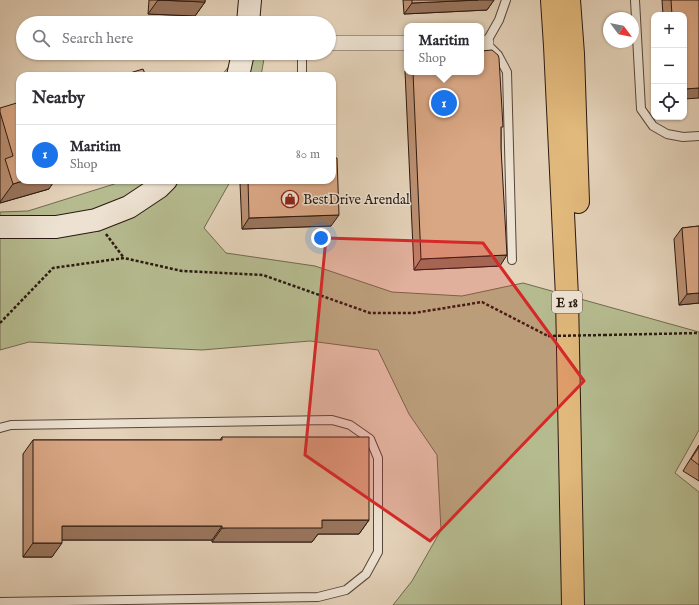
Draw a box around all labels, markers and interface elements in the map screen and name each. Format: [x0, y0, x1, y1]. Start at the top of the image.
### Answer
north arrow [603, 12, 639, 48]
map controls [651, 12, 687, 120]
button: + [651, 12, 687, 48]
search box [16, 16, 336, 60]
popup [404, 23, 484, 75]
icon: search [30, 27, 52, 49]
text: Search here [62, 29, 133, 48]
text: Maritim [419, 31, 469, 50]
button: − [651, 48, 687, 84]
text: Shop [419, 50, 446, 67]
button: locate [651, 84, 687, 120]
text: Nearby [32, 88, 85, 109]
pin: 1 [431, 88, 457, 118]
text: Maritim [70, 137, 121, 156]
text: 1 [43, 146, 47, 163]
text: 80 m [296, 146, 320, 163]
text: Shop [70, 156, 98, 173]
shop icon: BestDrive Arendal [280, 189, 300, 209]
place label: BestDrive Arendal [303, 191, 410, 209]
your location [311, 228, 331, 248]
road number: E 18 [552, 291, 582, 313]

